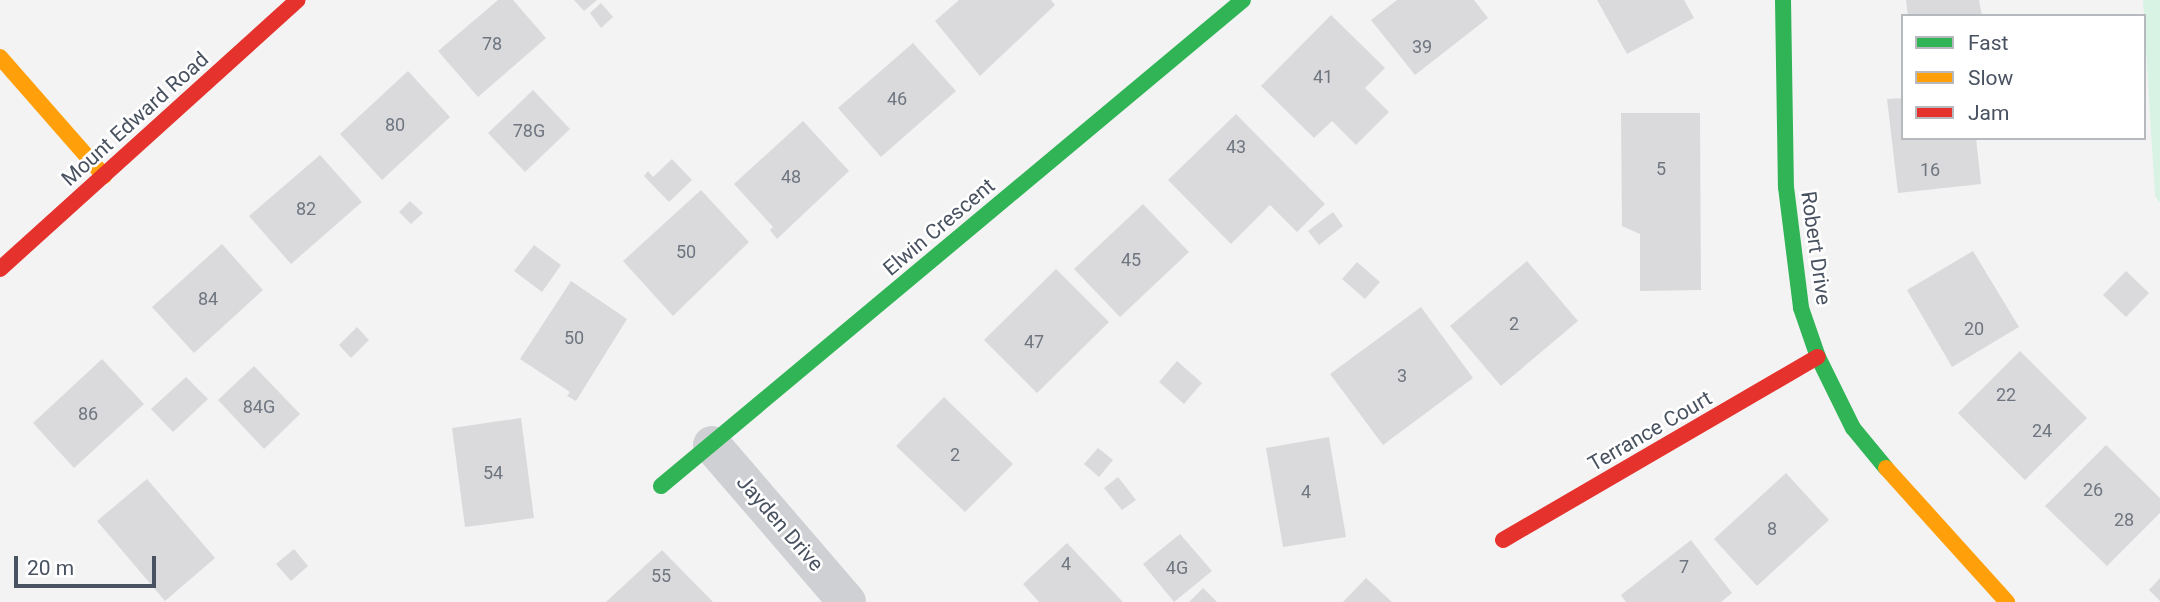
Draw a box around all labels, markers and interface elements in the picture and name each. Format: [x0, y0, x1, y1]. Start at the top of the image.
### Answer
legend [1901, 14, 2146, 140]
text: Fast [1968, 31, 2008, 55]
house number: 78 [482, 33, 502, 55]
house number: 39 [1412, 36, 1432, 58]
street label: Mount Edward Road [57, 47, 213, 191]
house number: 41 [1313, 66, 1333, 88]
text: Slow [1968, 66, 2013, 90]
house number: 46 [887, 88, 907, 110]
text: Jam [1968, 101, 2009, 125]
house number: 80 [385, 114, 405, 136]
house number: 78G [513, 120, 545, 142]
house number: 43 [1226, 136, 1246, 158]
house number: 5 [1656, 158, 1666, 180]
house number: 16 [1920, 159, 1940, 181]
house number: 48 [781, 166, 801, 188]
street label: Elwin Crescent [878, 173, 1000, 281]
street label: Robert Drive [1796, 189, 1836, 307]
house number: 82 [296, 198, 316, 220]
house number: 50 [676, 241, 696, 263]
house number: 45 [1121, 249, 1141, 271]
house number: 84 [198, 288, 218, 310]
house number: 2 [1509, 313, 1519, 335]
house number: 20 [1964, 318, 1984, 340]
house number: 50 [564, 327, 584, 349]
house number: 47 [1024, 331, 1044, 353]
house number: 3 [1397, 365, 1407, 387]
house number: 22 [1996, 384, 2016, 406]
street label: Terrance Court [1584, 385, 1716, 477]
house number: 84G [243, 396, 275, 418]
house number: 86 [78, 403, 98, 425]
house number: 24 [2032, 420, 2052, 442]
house number: 2 [950, 444, 960, 466]
house number: 54 [483, 462, 503, 484]
street label: Jayden Drive [731, 470, 829, 576]
house number: 26 [2083, 479, 2103, 501]
house number: 4 [1301, 481, 1311, 503]
house number: 28 [2114, 509, 2134, 531]
house number: 8 [1767, 518, 1777, 540]
scale bar [18, 542, 159, 586]
house number: 4 [1061, 553, 1071, 575]
text: 20 m [27, 556, 74, 580]
house number: 7 [1679, 556, 1689, 578]
house number: 4G [1166, 557, 1188, 579]
house number: 55 [651, 565, 671, 587]

